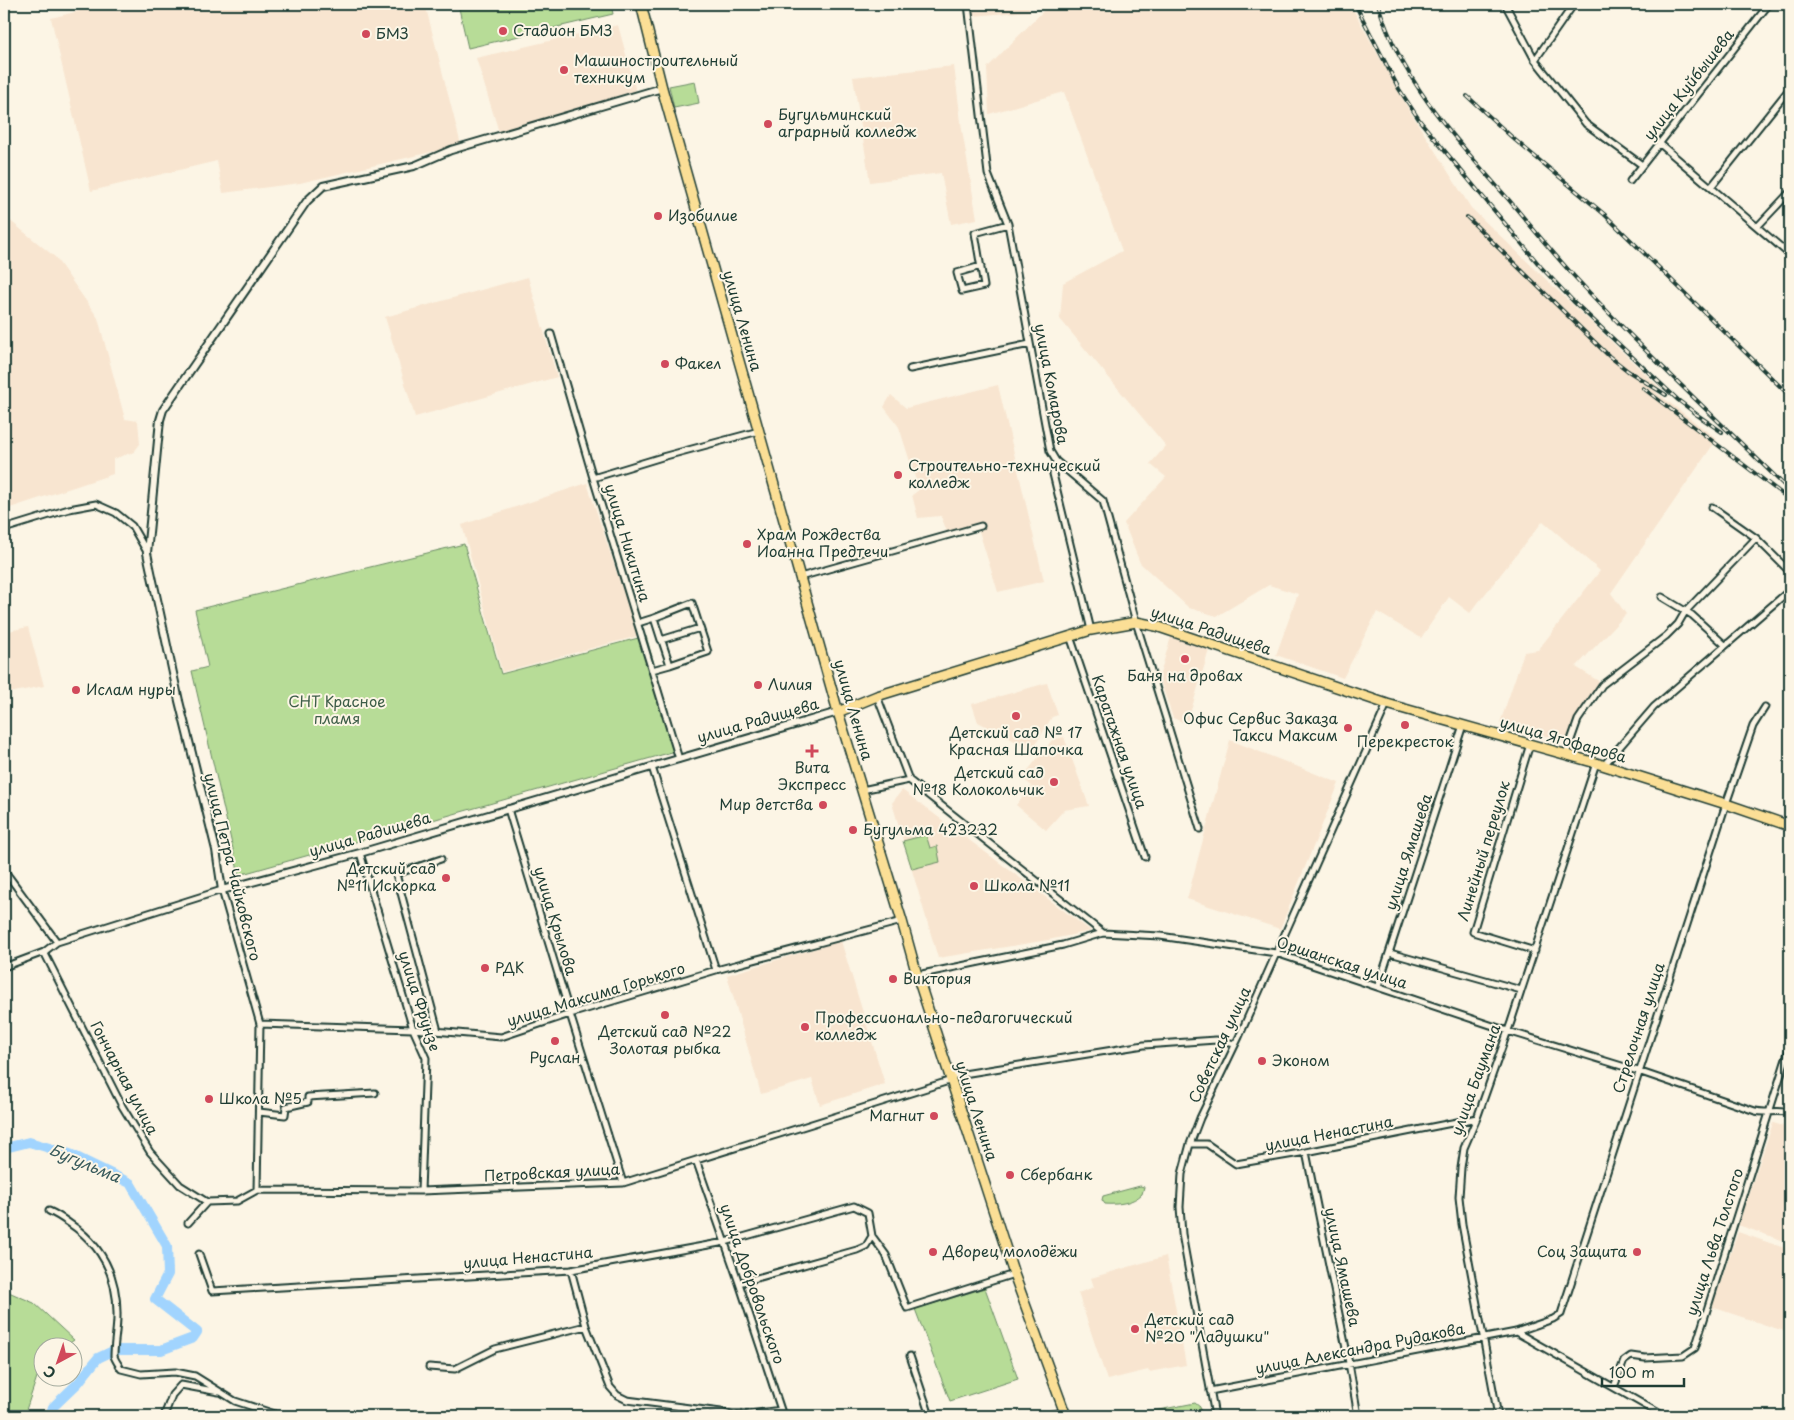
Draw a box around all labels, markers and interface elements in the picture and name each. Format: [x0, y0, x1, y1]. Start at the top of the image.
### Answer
place label: Стадион БМЗ [513, 18, 613, 41]
place label: БМЗ [376, 21, 409, 44]
street label: улица Куйбышева [1637, 23, 1739, 145]
marker: Стадион БМЗ [497, 25, 509, 37]
marker: БМЗ [360, 28, 372, 40]
place label: Машиностроительный техникум [574, 48, 738, 88]
marker: Машиностроительный техникум [558, 64, 570, 76]
place label: Бугульминский аграрный колледж [778, 102, 917, 142]
marker: Бугульминский аграрный колледж [762, 118, 774, 130]
place label: Изобилие [668, 203, 738, 226]
marker: Изобилие [652, 210, 664, 222]
street label: улица Ленина [718, 267, 769, 374]
street label: улица Комарова [1029, 321, 1076, 447]
place label: Факел [675, 351, 721, 374]
marker: Факел [659, 358, 671, 370]
place label: Строительно-технический колледж [908, 453, 1101, 493]
marker: Строительно-технический колледж [892, 469, 904, 481]
street label: улица Никитина [600, 481, 658, 605]
place label: Храм Рождества Иоанна Предтечи [757, 522, 888, 562]
marker: Храм Рождества Иоанна Предтечи [741, 538, 753, 550]
street label: улица Радищева [1148, 599, 1275, 660]
marker: Баня на дровах [1179, 653, 1191, 665]
street label: улица Ленина [829, 656, 880, 763]
place label: Баня на дровах [1127, 663, 1243, 686]
street label: Каратажная улица [1087, 671, 1154, 812]
place label: Лилия [768, 672, 813, 695]
place label: Ислам нуры [86, 677, 176, 700]
marker: Лилия [752, 679, 764, 691]
marker: Ислам нуры [70, 684, 82, 696]
park label: СНТ Красное пламя [288, 689, 386, 729]
street label: улица Радищева [694, 691, 822, 748]
place label: Офис Сервис Заказа Такси Максим [1183, 706, 1339, 746]
street label: улица Ягофарова [1497, 709, 1630, 768]
marker: Детский сад № 17 Красная Шапочка [1010, 710, 1022, 722]
marker: Перекресток [1399, 719, 1411, 731]
place label: Детский сад № 17 Красная Шапочка [949, 720, 1084, 760]
marker: Офис Сервис Заказа Такси Максим [1342, 722, 1354, 734]
place label: Перекресток [1357, 729, 1453, 752]
marker: Вита Экспресс [806, 745, 818, 757]
place label: Вита Экспресс [778, 755, 847, 795]
place label: Детский сад №18 Колокольчик [913, 760, 1044, 800]
street label: улица Петра Чайковского [199, 770, 268, 963]
marker: Детский сад №18 Колокольчик [1048, 776, 1060, 788]
street label: Линейный переулок [1450, 777, 1515, 924]
street label: улица Ямашева [1378, 790, 1437, 913]
place label: Мир детства [719, 792, 814, 815]
marker: Мир детства [817, 799, 829, 811]
street label: улица Радищева [306, 805, 434, 862]
place label: Бугульма 423232 [863, 817, 998, 840]
marker: Бугульма 423232 [847, 824, 859, 836]
place label: Детский сад №11 Искорка [336, 856, 437, 896]
street label: улица Крылова [529, 863, 584, 978]
marker: Детский сад №11 Искорка [440, 872, 452, 884]
place label: Школа №11 [984, 873, 1070, 896]
marker: Школа №11 [968, 880, 980, 892]
street label: Оршанская улица [1274, 930, 1411, 994]
street label: улица Фрунзе [393, 947, 447, 1054]
place label: РДК [495, 955, 524, 978]
street label: улица Максима Горького [504, 955, 688, 1032]
street label: Стрелочная улица [1606, 959, 1670, 1096]
marker: РДК [479, 962, 491, 974]
place label: Виктория [903, 966, 972, 989]
marker: Виктория [887, 973, 899, 985]
street label: Советская улица [1182, 982, 1256, 1106]
place label: Профессионально-педагогический колледж [815, 1005, 1073, 1045]
marker: Детский сад №22 Золотая рыбка [659, 1009, 671, 1021]
street label: Гончарная улица [86, 1016, 165, 1139]
place label: Детский сад №22 Золотая рыбка [597, 1019, 732, 1059]
street label: улица Баумана [1444, 1020, 1506, 1138]
marker: Профессионально-педагогический колледж [799, 1021, 811, 1033]
marker: Руслан [549, 1035, 561, 1047]
place label: Руслан [530, 1045, 580, 1068]
place label: Эконом [1272, 1048, 1330, 1071]
marker: Эконом [1256, 1055, 1268, 1067]
street label: улица Ленина [950, 1057, 1005, 1164]
place label: Школа №5 [219, 1086, 302, 1109]
marker: Школа №5 [203, 1093, 215, 1105]
place label: Магнит [869, 1103, 925, 1126]
street label: улица Ненастина [1263, 1109, 1395, 1156]
marker: Магнит [928, 1110, 940, 1122]
water label: Бугульма [46, 1136, 126, 1188]
street label: Петровская улица [483, 1156, 621, 1187]
place label: Сбербанк [1020, 1162, 1092, 1185]
street label: улица Льва Толстого [1679, 1165, 1748, 1318]
marker: Сбербанк [1004, 1169, 1016, 1181]
street label: улица Добровольского [715, 1200, 792, 1367]
street label: улица Ямашева [1320, 1205, 1367, 1329]
street label: улица Ненастина [462, 1239, 594, 1274]
place label: Дворец молодёжи [942, 1239, 1078, 1262]
place label: Соц Защита [1537, 1239, 1628, 1262]
marker: Дворец молодёжи [927, 1246, 939, 1258]
marker: Соц Защита [1631, 1246, 1643, 1258]
place label: Детский сад №20 "Ладушки" [1144, 1307, 1269, 1347]
street label: улица Александра Рудакова [1253, 1316, 1467, 1379]
marker: Детский сад №20 "Ладушки" [1129, 1323, 1141, 1335]
north arrow [32, 1338, 82, 1388]
scale bar [1602, 1355, 1684, 1387]
text: 100 m [1609, 1360, 1655, 1383]
text: С [39, 1361, 60, 1384]

